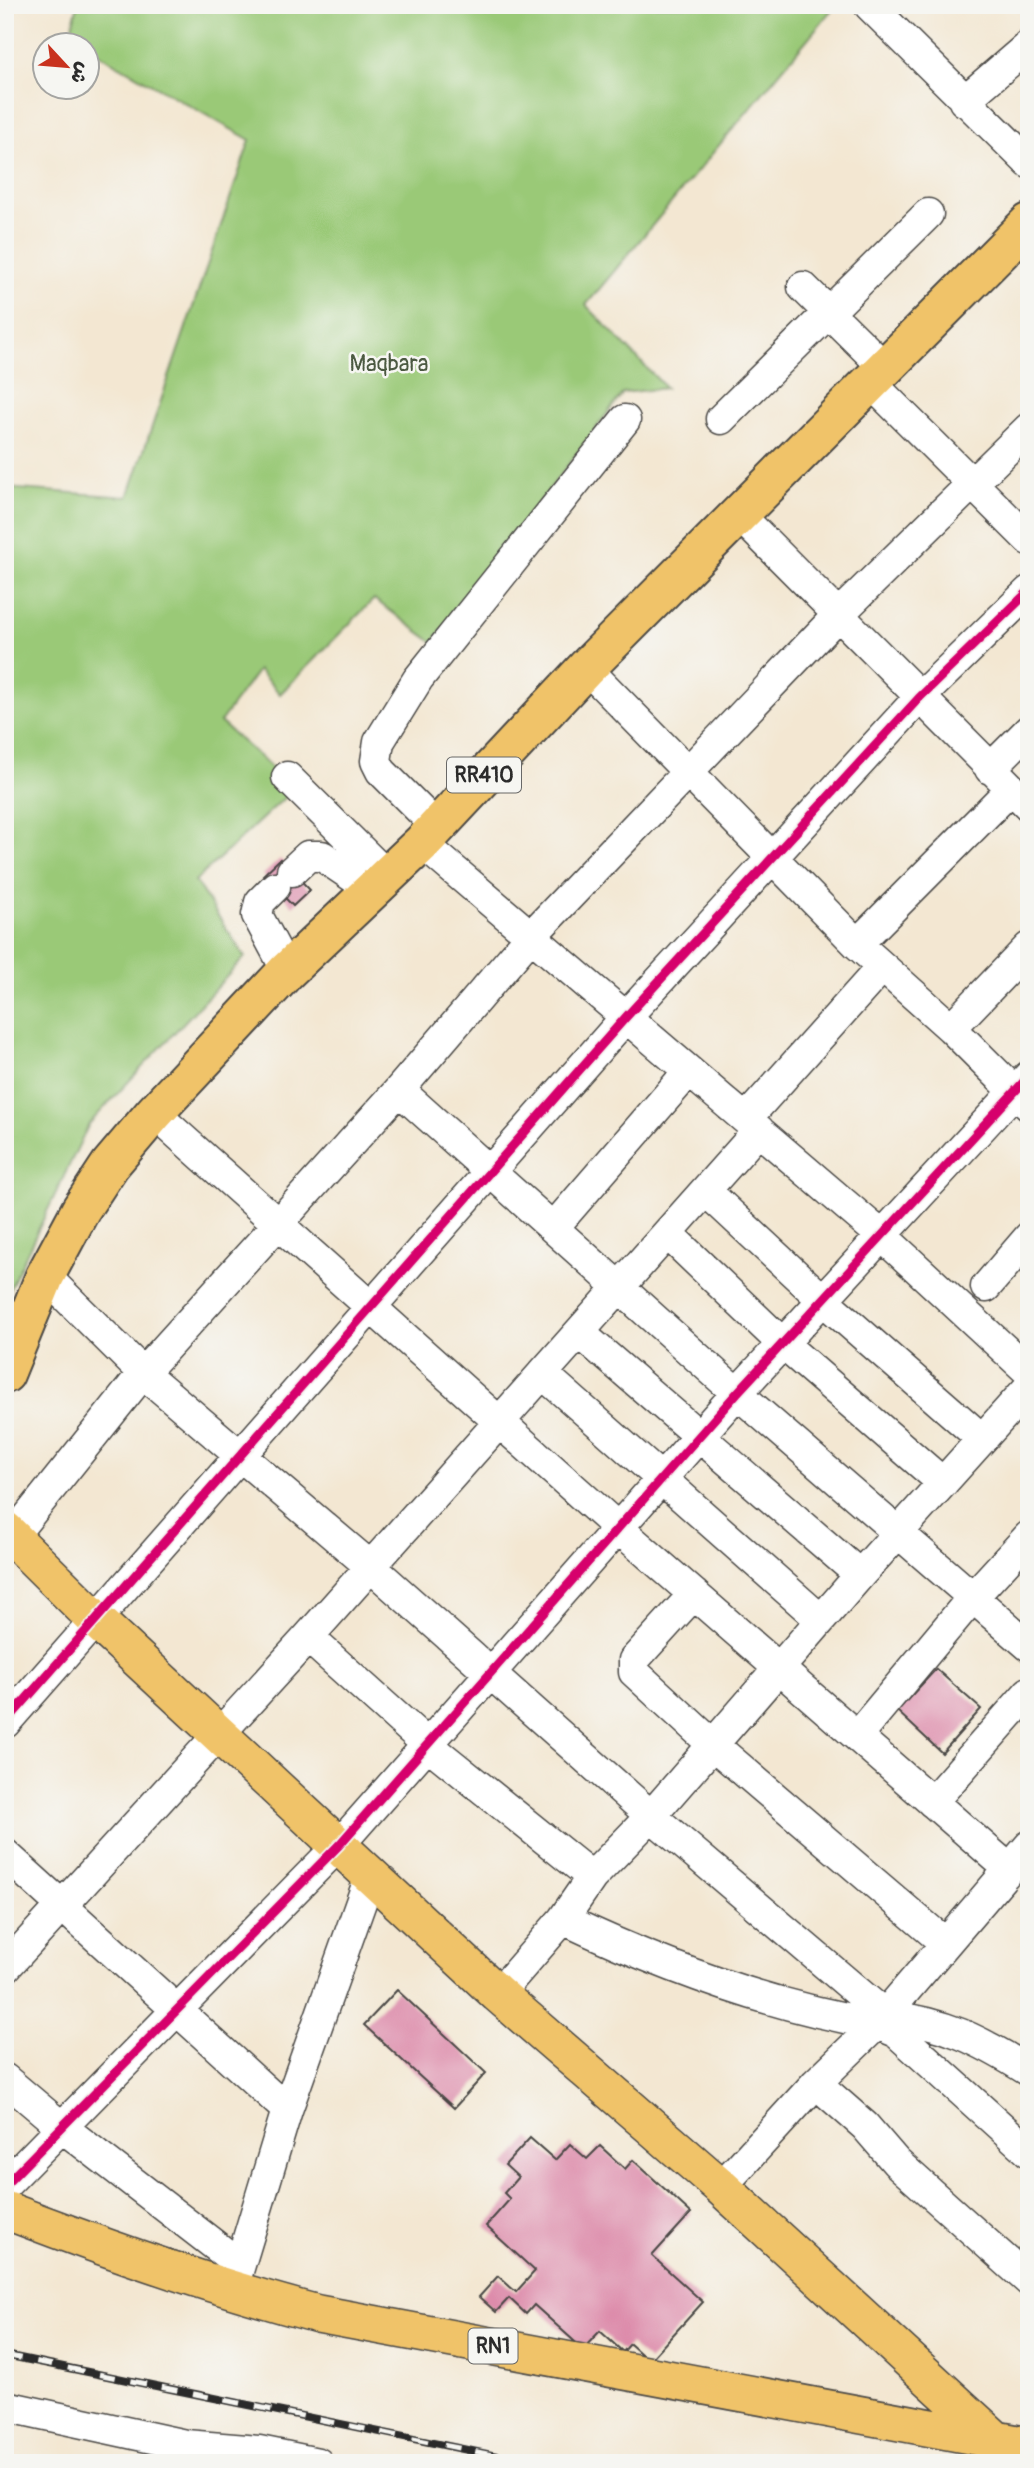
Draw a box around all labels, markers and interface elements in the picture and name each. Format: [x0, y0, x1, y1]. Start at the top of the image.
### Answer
north arrow [32, 32, 102, 102]
text: ش [65, 58, 96, 88]
park label: Maqbara [350, 349, 428, 378]
road number: RR410 [447, 758, 521, 792]
road number: RN1 [468, 2328, 518, 2364]

